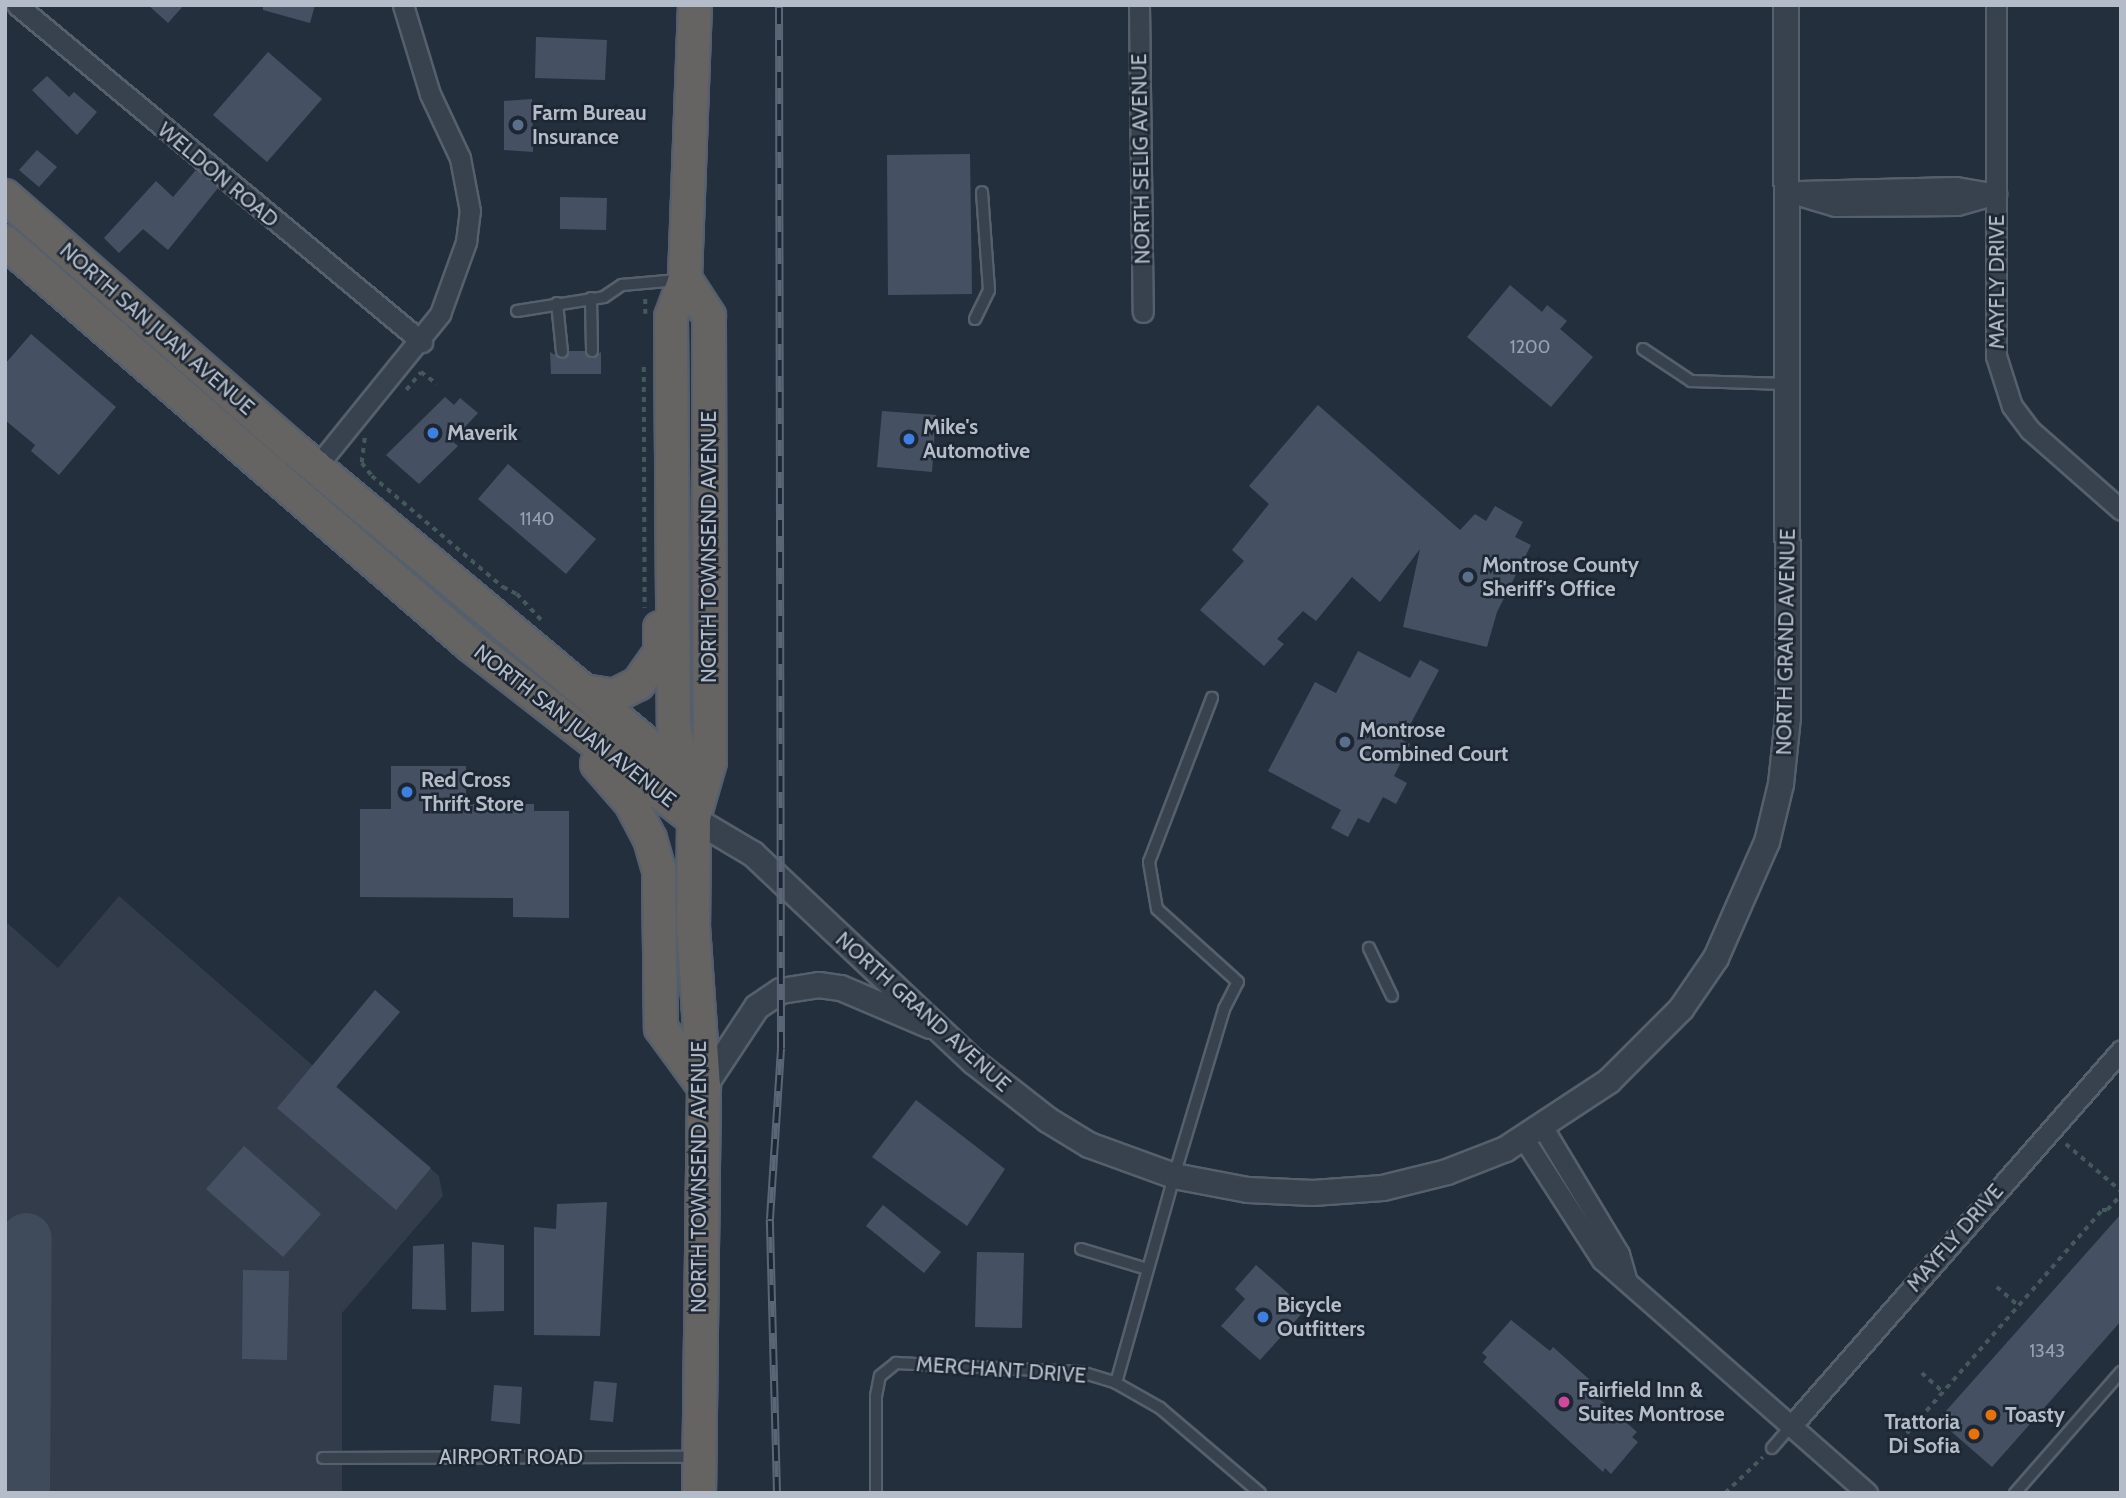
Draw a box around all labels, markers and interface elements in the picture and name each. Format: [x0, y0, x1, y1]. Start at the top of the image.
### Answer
street label: NORTH SELIG AVENUE [1127, 53, 1155, 265]
place label: Farm Bureau Insurance [532, 100, 647, 150]
street label: WELDON ROAD [153, 117, 283, 233]
marker: Farm Bureau Insurance [510, 117, 526, 133]
street label: MAYFLY DRIVE [1984, 215, 2010, 349]
street label: NORTH SAN JUAN AVENUE [55, 238, 259, 420]
house number: 1200 [1510, 336, 1550, 358]
street label: NORTH TOWNSEND AVENUE [696, 411, 722, 683]
place label: Mike's Automotive [923, 414, 1030, 464]
place label: Maverik [447, 420, 518, 446]
marker: Maverik [425, 425, 441, 441]
marker: Mike's Automotive [901, 431, 917, 447]
house number: 1140 [520, 508, 554, 530]
street label: NORTH GRAND AVENUE [1771, 529, 1801, 755]
place label: Montrose County Sheriff's Office [1482, 552, 1639, 602]
marker: Montrose County Sheriff's Office [1460, 569, 1476, 585]
street label: NORTH SAN JUAN AVENUE [469, 639, 681, 813]
place label: Montrose Combined Court [1359, 717, 1508, 767]
marker: Montrose Combined Court [1337, 734, 1353, 750]
place label: Red Cross Thrift Store [421, 767, 524, 817]
marker: Red Cross Thrift Store [399, 784, 415, 800]
street label: NORTH GRAND AVENUE [830, 927, 1016, 1097]
street label: NORTH TOWNSEND AVENUE [686, 1041, 712, 1313]
street label: MAYFLY DRIVE [1901, 1179, 2009, 1297]
place label: Bicycle Outfitters [1277, 1292, 1365, 1342]
marker: Bicycle Outfitters [1255, 1309, 1271, 1325]
house number: 1343 [2029, 1340, 2065, 1362]
street label: MERCHANT DRIVE [915, 1351, 1087, 1389]
place label: Fairfield Inn & Suites Montrose [1578, 1377, 1725, 1427]
marker: Fairfield Inn & Suites Montrose [1556, 1394, 1572, 1410]
place label: Toasty [2005, 1402, 2065, 1428]
marker: Toasty [1983, 1407, 1999, 1423]
place label: Trattoria Di Sofia [1884, 1409, 1960, 1459]
marker: Trattoria Di Sofia [1966, 1426, 1982, 1442]
street label: AIRPORT ROAD [439, 1444, 583, 1470]

